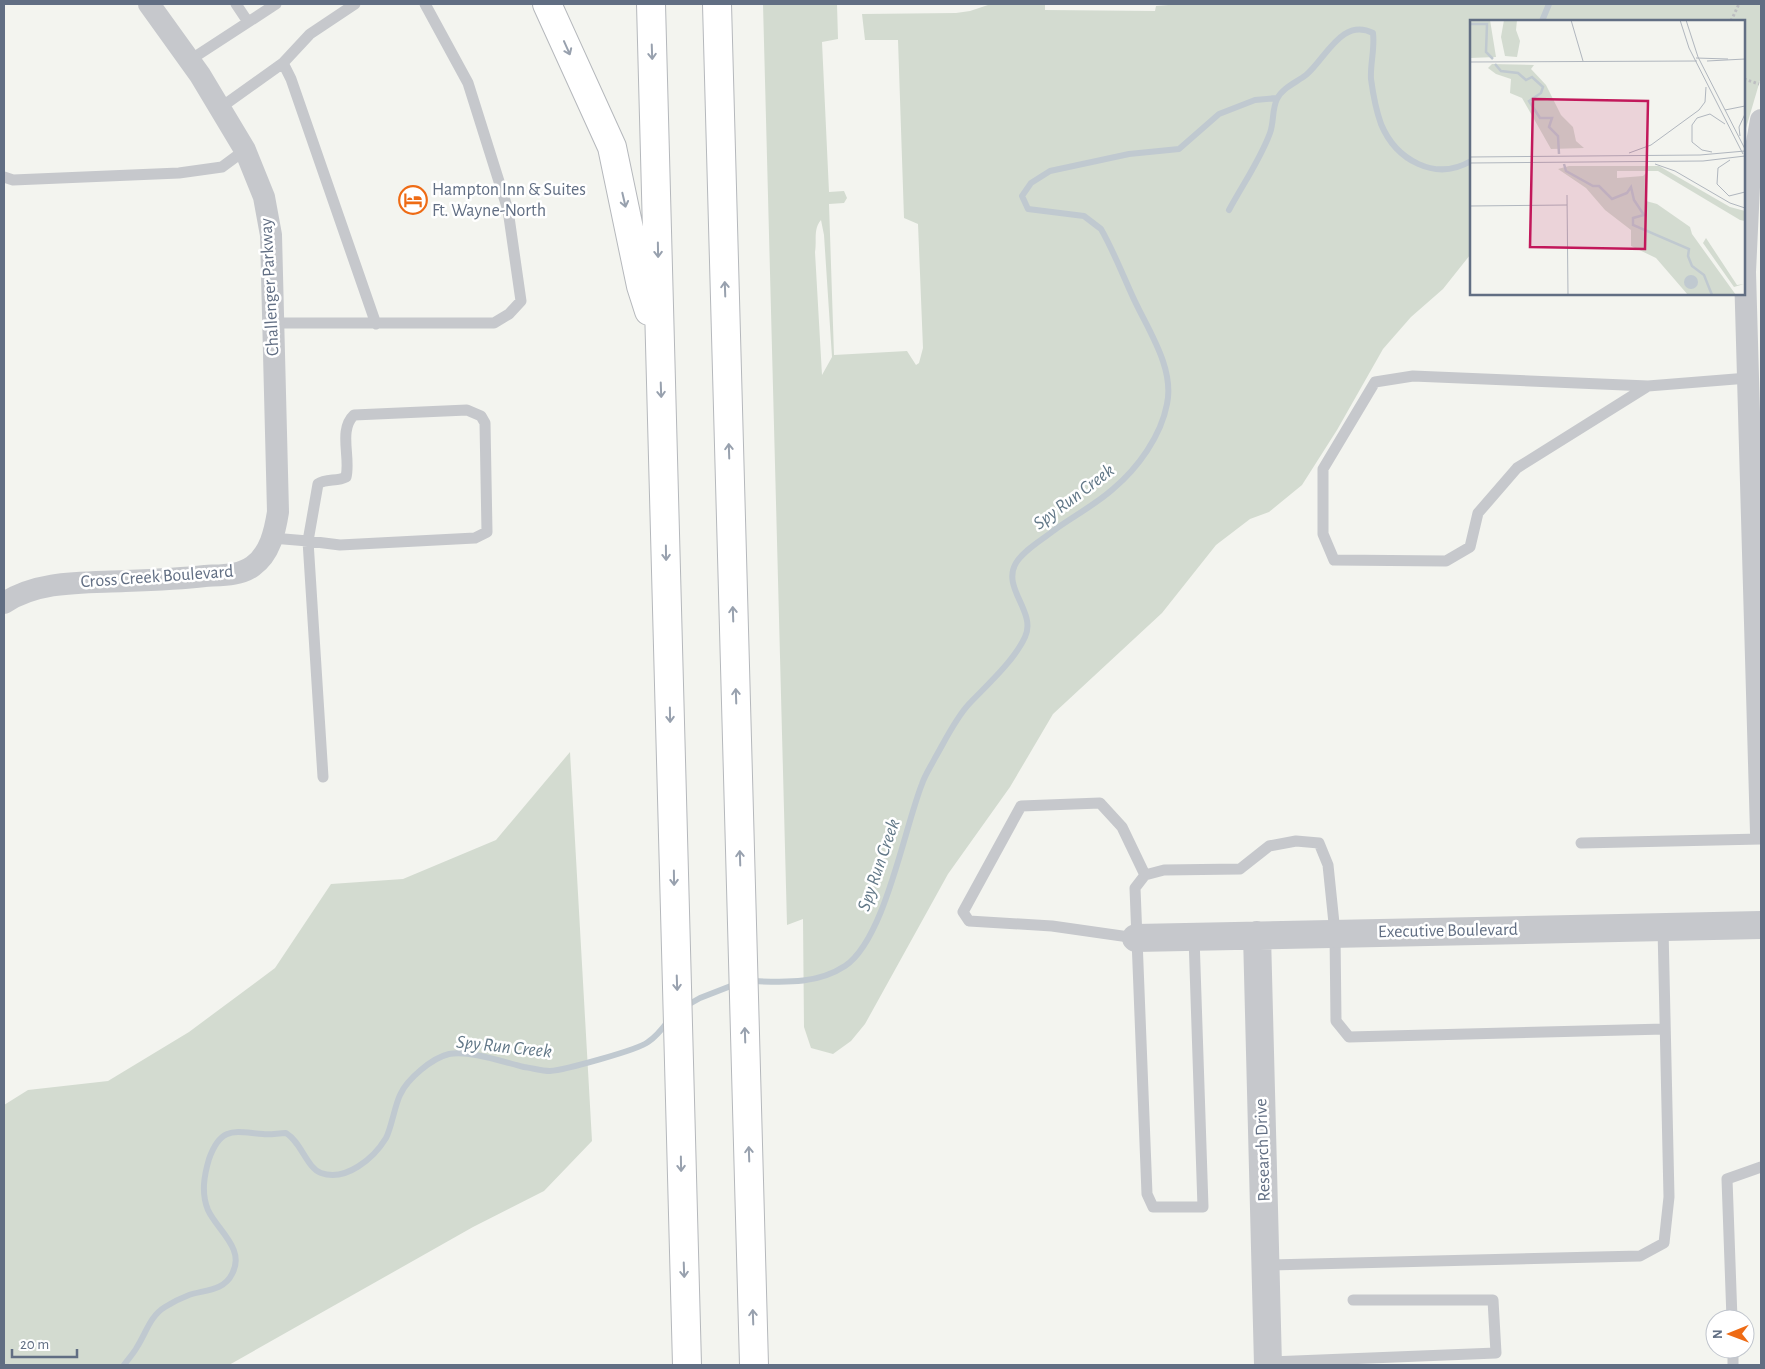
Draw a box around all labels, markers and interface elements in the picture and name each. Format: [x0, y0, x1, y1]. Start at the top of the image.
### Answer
inset map [1470, 20, 1745, 295]
one-way arrow [563, 40, 573, 55]
one-way arrow [648, 44, 657, 60]
place label: Hampton Inn & Suites Ft. Wayne-North [432, 181, 586, 220]
hotel icon: Hampton Inn & Suites Ft. Wayne-North [398, 185, 428, 215]
one-way arrow [620, 191, 629, 207]
street label: Challenger Parkway [257, 217, 283, 356]
one-way arrow [653, 242, 662, 258]
one-way arrow [720, 281, 730, 297]
one-way arrow [656, 382, 666, 398]
one-way arrow [724, 443, 734, 460]
water label: Spy Run Creek [1030, 460, 1118, 533]
one-way arrow [661, 544, 670, 560]
street label: Cross Creek Boulevard [80, 563, 234, 591]
one-way arrow [729, 606, 738, 622]
one-way arrow [731, 688, 740, 704]
one-way arrow [665, 707, 674, 723]
water label: Spy Run Creek [854, 816, 904, 913]
one-way arrow [735, 851, 745, 867]
one-way arrow [669, 869, 679, 885]
street label: Executive Boulevard [1378, 921, 1518, 941]
one-way arrow [672, 975, 681, 991]
one-way arrow [741, 1028, 750, 1044]
water label: Spy Run Creek [455, 1033, 553, 1061]
street label: Research Drive [1252, 1098, 1274, 1202]
one-way arrow [744, 1146, 753, 1162]
one-way arrow [677, 1155, 686, 1171]
one-way arrow [680, 1262, 689, 1278]
one-way arrow [748, 1309, 758, 1325]
north arrow [1705, 1309, 1755, 1359]
scale bar [12, 1326, 78, 1358]
text: N [1711, 1329, 1725, 1339]
text: 20 m [20, 1337, 49, 1352]

